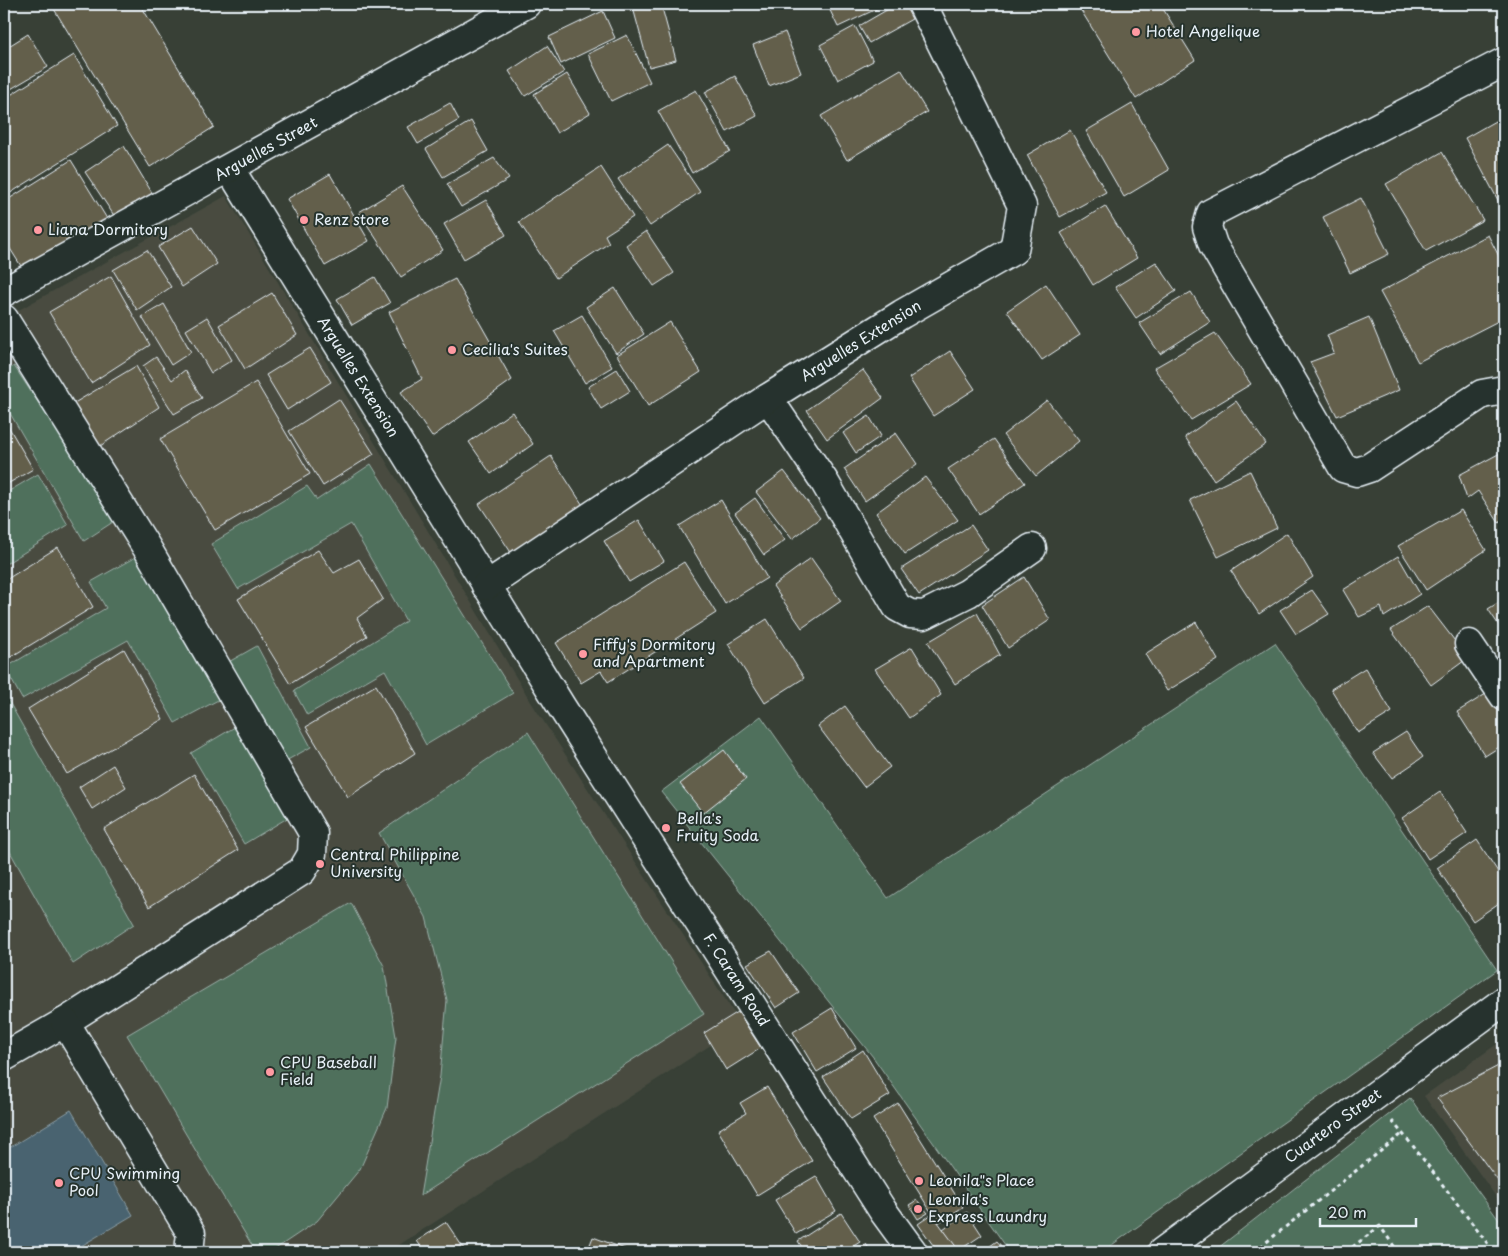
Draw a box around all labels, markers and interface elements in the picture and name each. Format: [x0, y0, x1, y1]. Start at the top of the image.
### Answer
place label: Hotel Angelique [1146, 19, 1260, 42]
marker: Hotel Angelique [1130, 26, 1142, 38]
street label: Arguelles Street [210, 110, 321, 186]
place label: Renz store [314, 207, 389, 230]
marker: Renz store [298, 214, 310, 226]
place label: Liana Dormitory [48, 217, 168, 240]
marker: Liana Dormitory [32, 224, 44, 236]
street label: Arguelles Extension [795, 293, 925, 386]
street label: Arguelles Extension [313, 311, 406, 441]
place label: Cecilia's Suites [462, 337, 568, 360]
marker: Cecilia's Suites [446, 344, 458, 356]
place label: Fiffy's Dormitory and Apartment [593, 632, 715, 672]
marker: Fiffy's Dormitory and Apartment [577, 648, 589, 660]
place label: Bella's Fruity Soda [676, 806, 759, 846]
marker: Bella's Fruity Soda [660, 822, 672, 834]
place label: Central Philippine University [330, 842, 460, 882]
marker: Central Philippine University [314, 858, 326, 870]
street label: F. Caram Road [698, 928, 776, 1030]
place label: CPU Baseball Field [280, 1050, 377, 1090]
marker: CPU Baseball Field [264, 1066, 276, 1078]
street label: Cuartero Street [1279, 1082, 1386, 1168]
place label: CPU Swimming Pool [69, 1161, 180, 1201]
place label: Leonila"s Place [929, 1168, 1034, 1191]
marker: Leonila"s Place [913, 1175, 925, 1187]
marker: CPU Swimming Pool [53, 1177, 65, 1189]
place label: Leonila's Express Laundry [928, 1187, 1047, 1227]
scale bar [1320, 1196, 1417, 1228]
text: 20 m [1328, 1200, 1367, 1223]
marker: Leonila's Express Laundry [912, 1203, 924, 1215]

